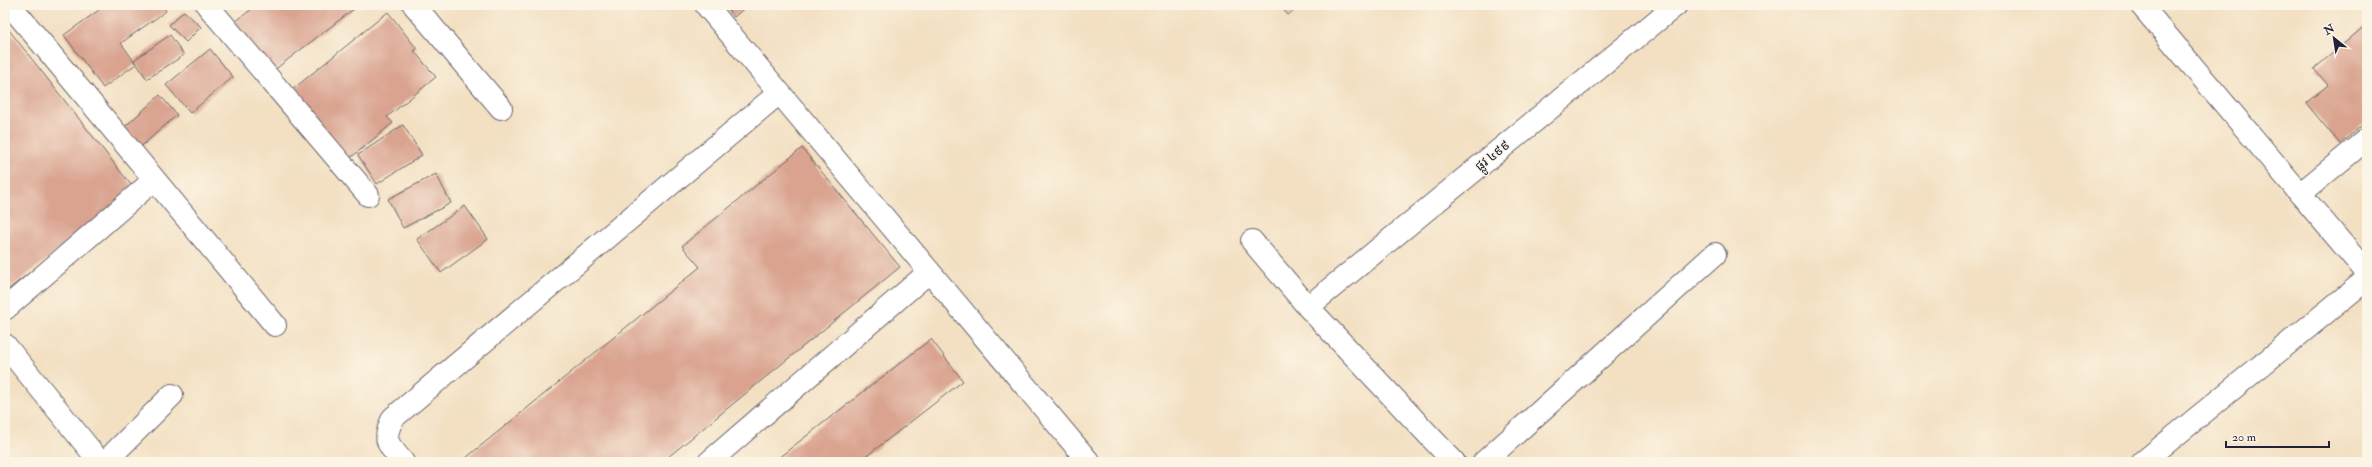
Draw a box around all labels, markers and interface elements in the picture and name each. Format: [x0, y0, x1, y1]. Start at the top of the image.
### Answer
north arrow [2314, 18, 2354, 58]
text: N [2321, 21, 2338, 38]
street label: ផ្លូវ ៤៩៩ [1472, 137, 1515, 177]
scale bar [2226, 423, 2329, 449]
text: 20 m [2232, 430, 2257, 445]

